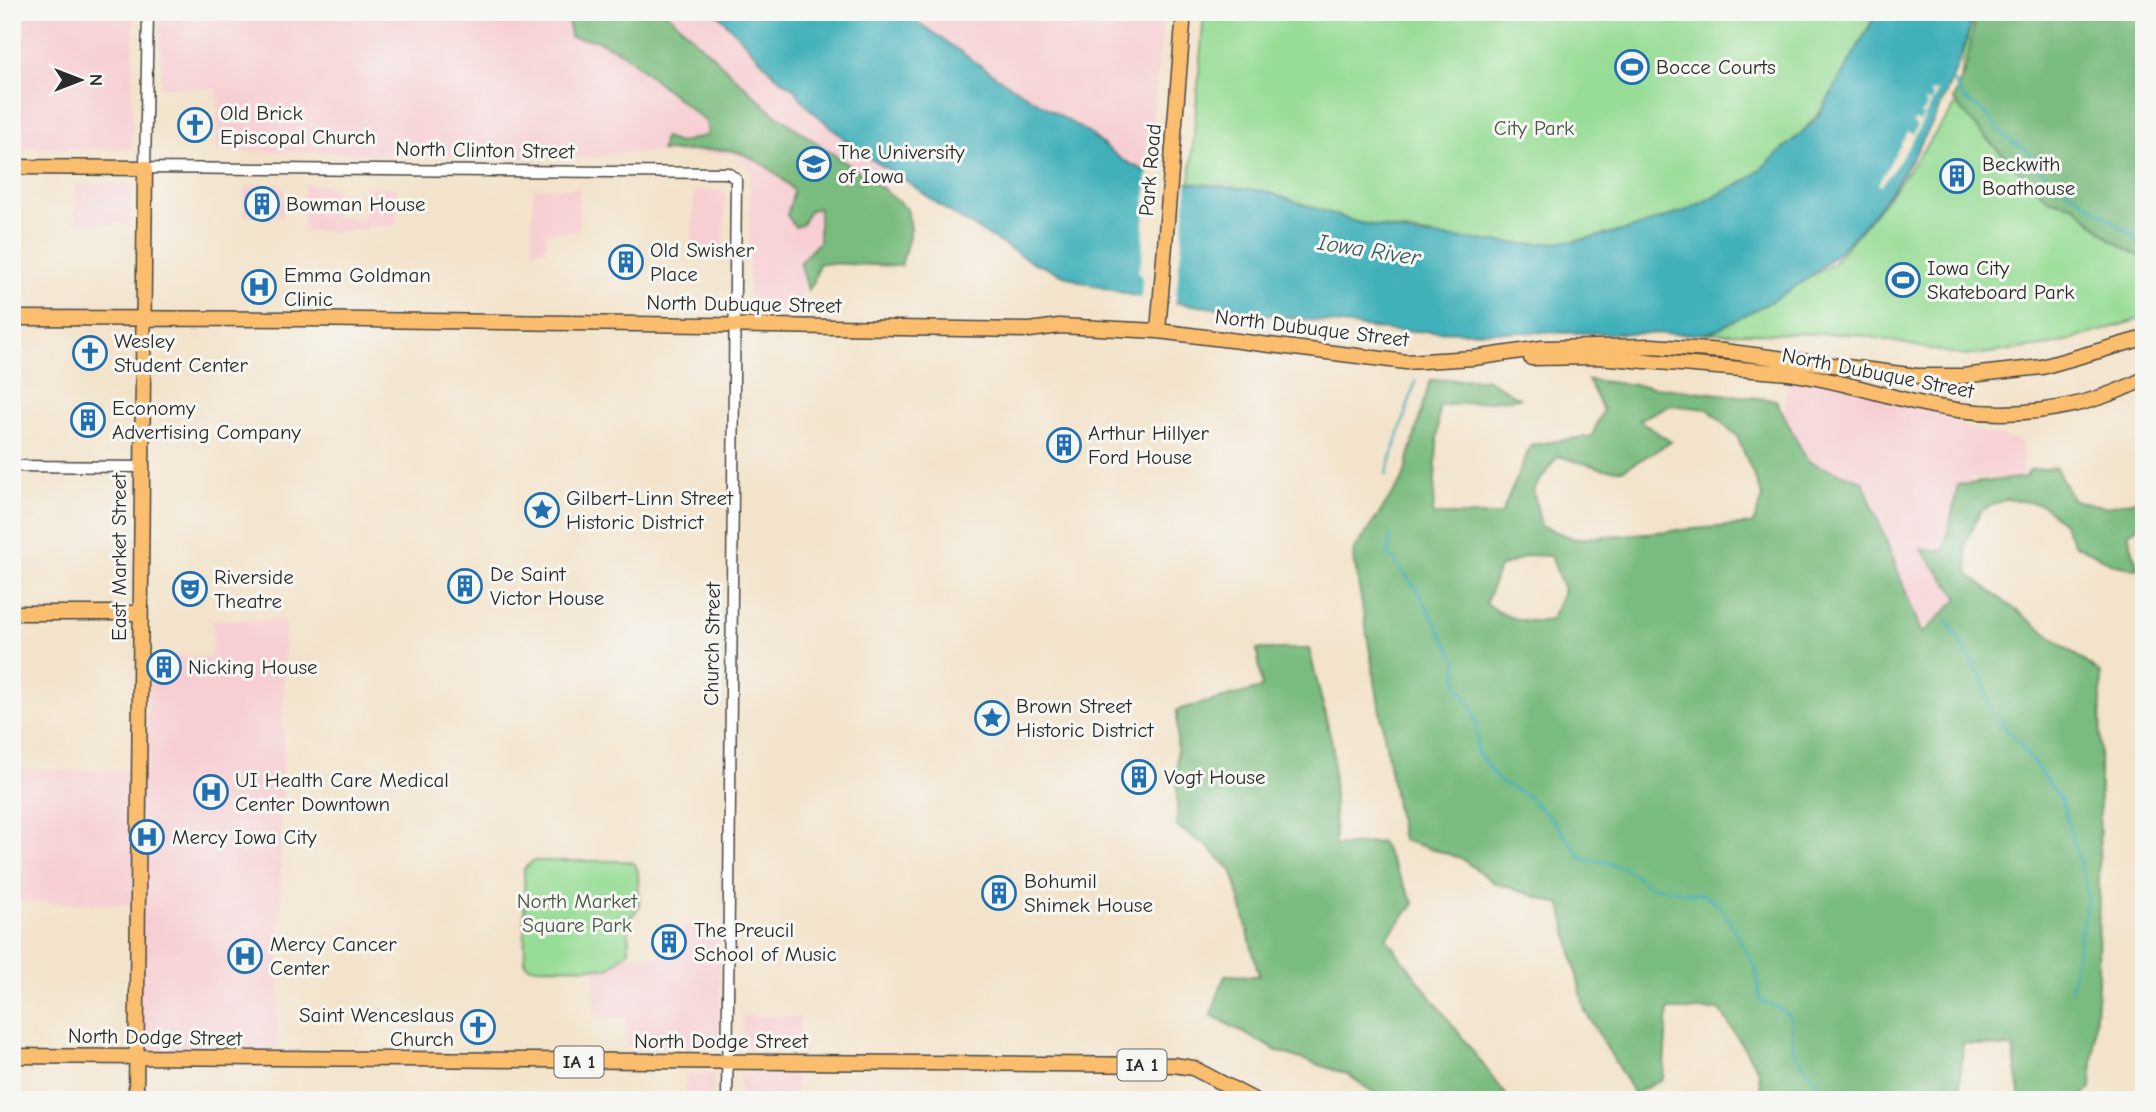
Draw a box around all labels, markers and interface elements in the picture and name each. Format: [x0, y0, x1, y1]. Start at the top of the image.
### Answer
north arrow [46, 46, 116, 116]
sports icon: Bocce Courts [1613, 48, 1651, 86]
place label: Bocce Courts [1656, 55, 1776, 79]
text: N [85, 74, 107, 86]
place label: Old Brick Episcopal Church [220, 101, 376, 149]
church icon: Old Brick Episcopal Church [176, 106, 214, 144]
park label: City Park [1494, 116, 1574, 140]
street label: Park Road [1134, 123, 1166, 217]
street label: North Clinton Street [395, 136, 576, 164]
place label: The University of Iowa [838, 140, 965, 188]
school or university icon: The University of Iowa [795, 145, 833, 183]
place label: Beckwith Boathouse [1982, 152, 2075, 200]
building icon: Beckwith Boathouse [1938, 157, 1976, 195]
building icon: Bowman House [243, 185, 281, 223]
place label: Bowman House [286, 192, 426, 216]
water label: Iowa River [1315, 228, 1423, 272]
place label: Old Swisher Place [650, 238, 755, 286]
building icon: Old Swisher Place [607, 243, 645, 281]
place label: Iowa City Skateboard Park [1927, 256, 2074, 304]
sports icon: Iowa City Skateboard Park [1884, 261, 1922, 299]
place label: Emma Goldman Clinic [284, 263, 431, 311]
hospital icon: Emma Goldman Clinic [240, 268, 278, 306]
street label: North Dubuque Street [646, 290, 843, 318]
street label: North Dubuque Street [1214, 304, 1411, 352]
place label: Wesley Student Center [114, 329, 249, 377]
church icon: Wesley Student Center [71, 334, 109, 372]
street label: North Dubuque Street [1780, 343, 1977, 404]
place label: Economy Advertising Company [112, 396, 302, 444]
building icon: Economy Advertising Company [69, 401, 107, 439]
place label: Arthur Hillyer Ford House [1088, 421, 1210, 469]
building icon: Arthur Hillyer Ford House [1045, 426, 1083, 464]
street label: East Market Street [107, 472, 131, 641]
place label: Gilbert-Linn Street Historic District [566, 486, 734, 534]
place icon: Gilbert-Linn Street Historic District [523, 491, 561, 529]
place label: De Saint Victor House [490, 562, 604, 610]
place label: Riverside Theatre [214, 565, 294, 613]
building icon: De Saint Victor House [446, 567, 484, 605]
theatre icon: Riverside Theatre [171, 570, 209, 608]
street label: Church Street [699, 581, 725, 706]
building icon: Nicking House [145, 648, 183, 686]
place label: Nicking House [188, 655, 318, 679]
place label: Brown Street Historic District [1016, 694, 1154, 742]
place icon: Brown Street Historic District [973, 699, 1011, 737]
building icon: Vogt House [1120, 758, 1158, 796]
place label: Vogt House [1164, 765, 1265, 789]
place label: UI Health Care Medical Center Downtown [235, 768, 449, 816]
hospital icon: UI Health Care Medical Center Downtown [192, 773, 230, 811]
hospital icon: Mercy Iowa City [128, 818, 166, 856]
place label: Mercy Iowa City [172, 825, 317, 849]
place label: Bohumil Shimek House [1024, 869, 1153, 917]
building icon: Bohumil Shimek House [980, 874, 1018, 912]
park label: North Market Square Park [517, 889, 638, 937]
place label: The Preucil School of Music [694, 918, 837, 966]
building icon: The Preucil School of Music [650, 923, 688, 961]
place label: Mercy Cancer Center [270, 932, 397, 980]
hospital icon: Mercy Cancer Center [226, 937, 264, 975]
place label: Saint Wenceslaus Church [299, 1003, 454, 1051]
church icon: Saint Wenceslaus Church [459, 1008, 497, 1046]
street label: North Dodge Street [68, 1023, 243, 1051]
street label: North Dodge Street [634, 1029, 809, 1053]
road number: IA 1 [554, 1046, 604, 1078]
road number: IA 1 [1118, 1050, 1166, 1080]

